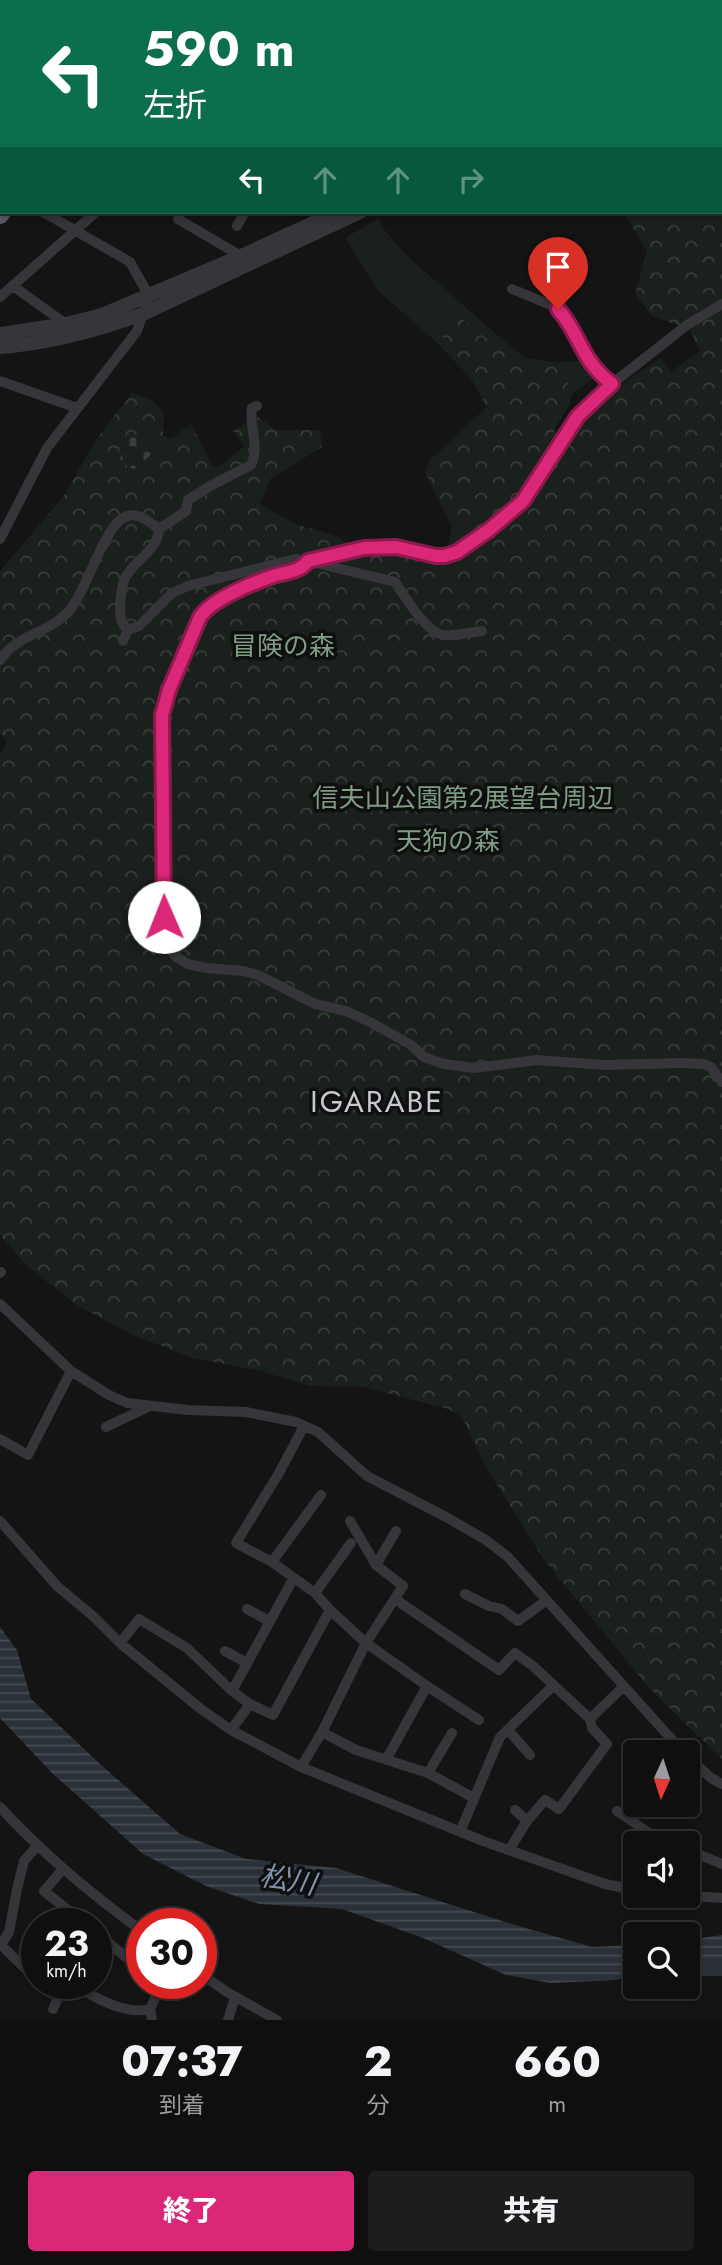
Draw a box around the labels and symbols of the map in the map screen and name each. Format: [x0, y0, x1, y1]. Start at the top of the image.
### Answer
pin [528, 237, 588, 309]
park label: 冒険の森 [231, 627, 335, 665]
park label: 信夫山公園第２展望台周辺 [312, 779, 614, 817]
park label: 天狗の森 [396, 822, 500, 860]
position arrow [127, 880, 201, 954]
district label: IGARABE [310, 1080, 444, 1123]
north arrow [623, 1740, 700, 1816]
water label: 松川 [257, 1855, 322, 1906]
speed limit sign: 30 [126, 1908, 217, 1999]

